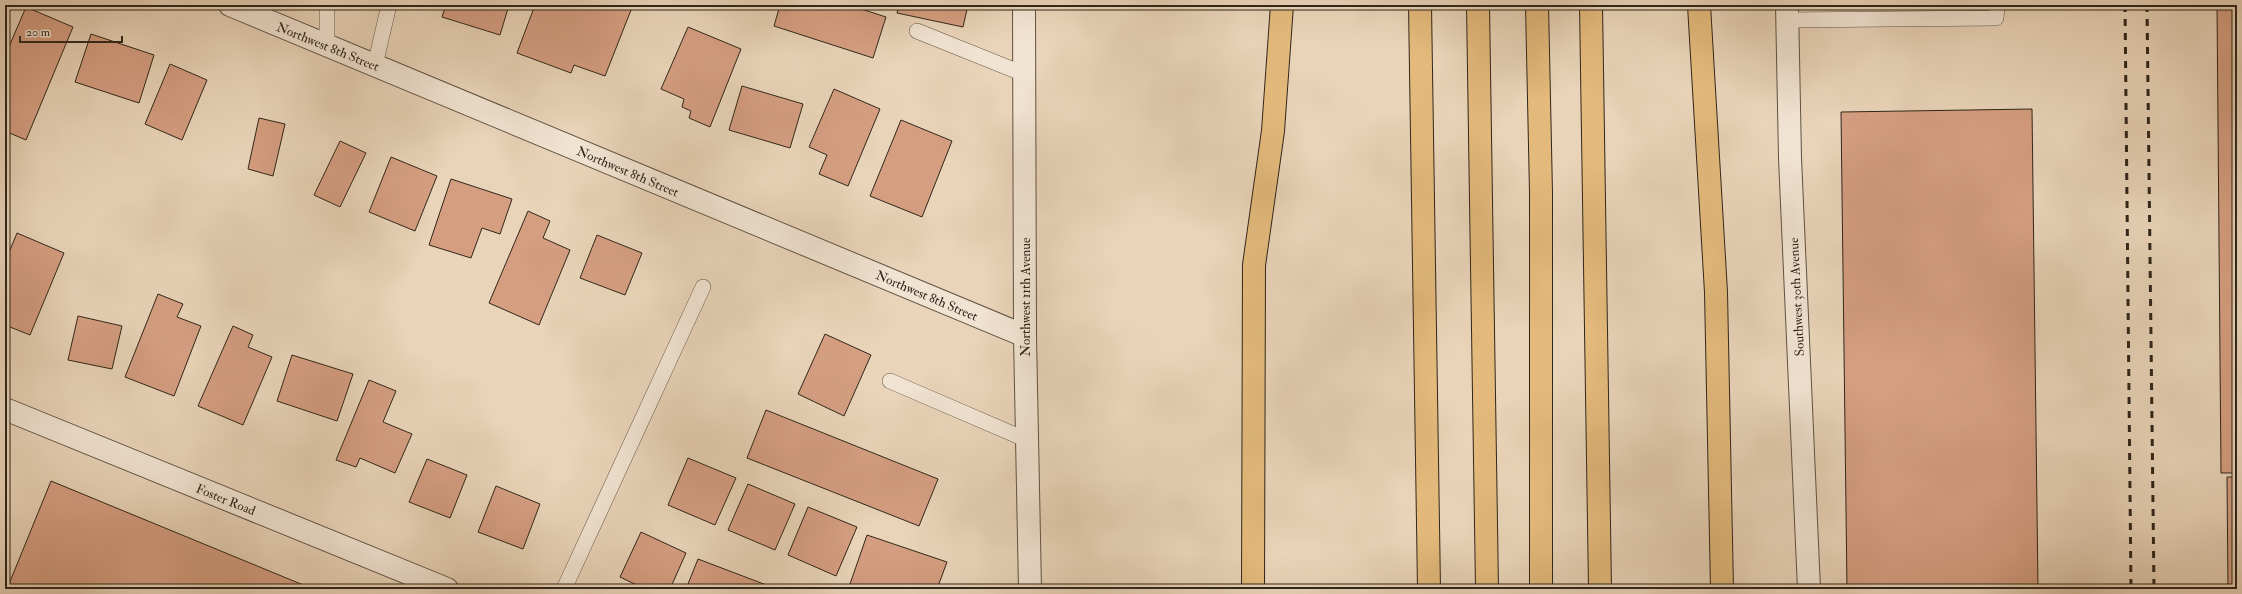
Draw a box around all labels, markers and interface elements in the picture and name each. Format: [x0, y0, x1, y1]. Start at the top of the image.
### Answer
scale bar [20, 18, 122, 44]
street label: Northwest 8th Street [274, 19, 381, 75]
text: 20 m [26, 25, 51, 40]
street label: Northwest 8th Street [574, 143, 681, 201]
street label: Northwest 11th Avenue [1018, 237, 1034, 356]
street label: Southwest 30th Avenue [1786, 237, 1808, 357]
street label: Northwest 8th Street [873, 267, 980, 325]
street label: Foster Road [193, 481, 258, 519]

